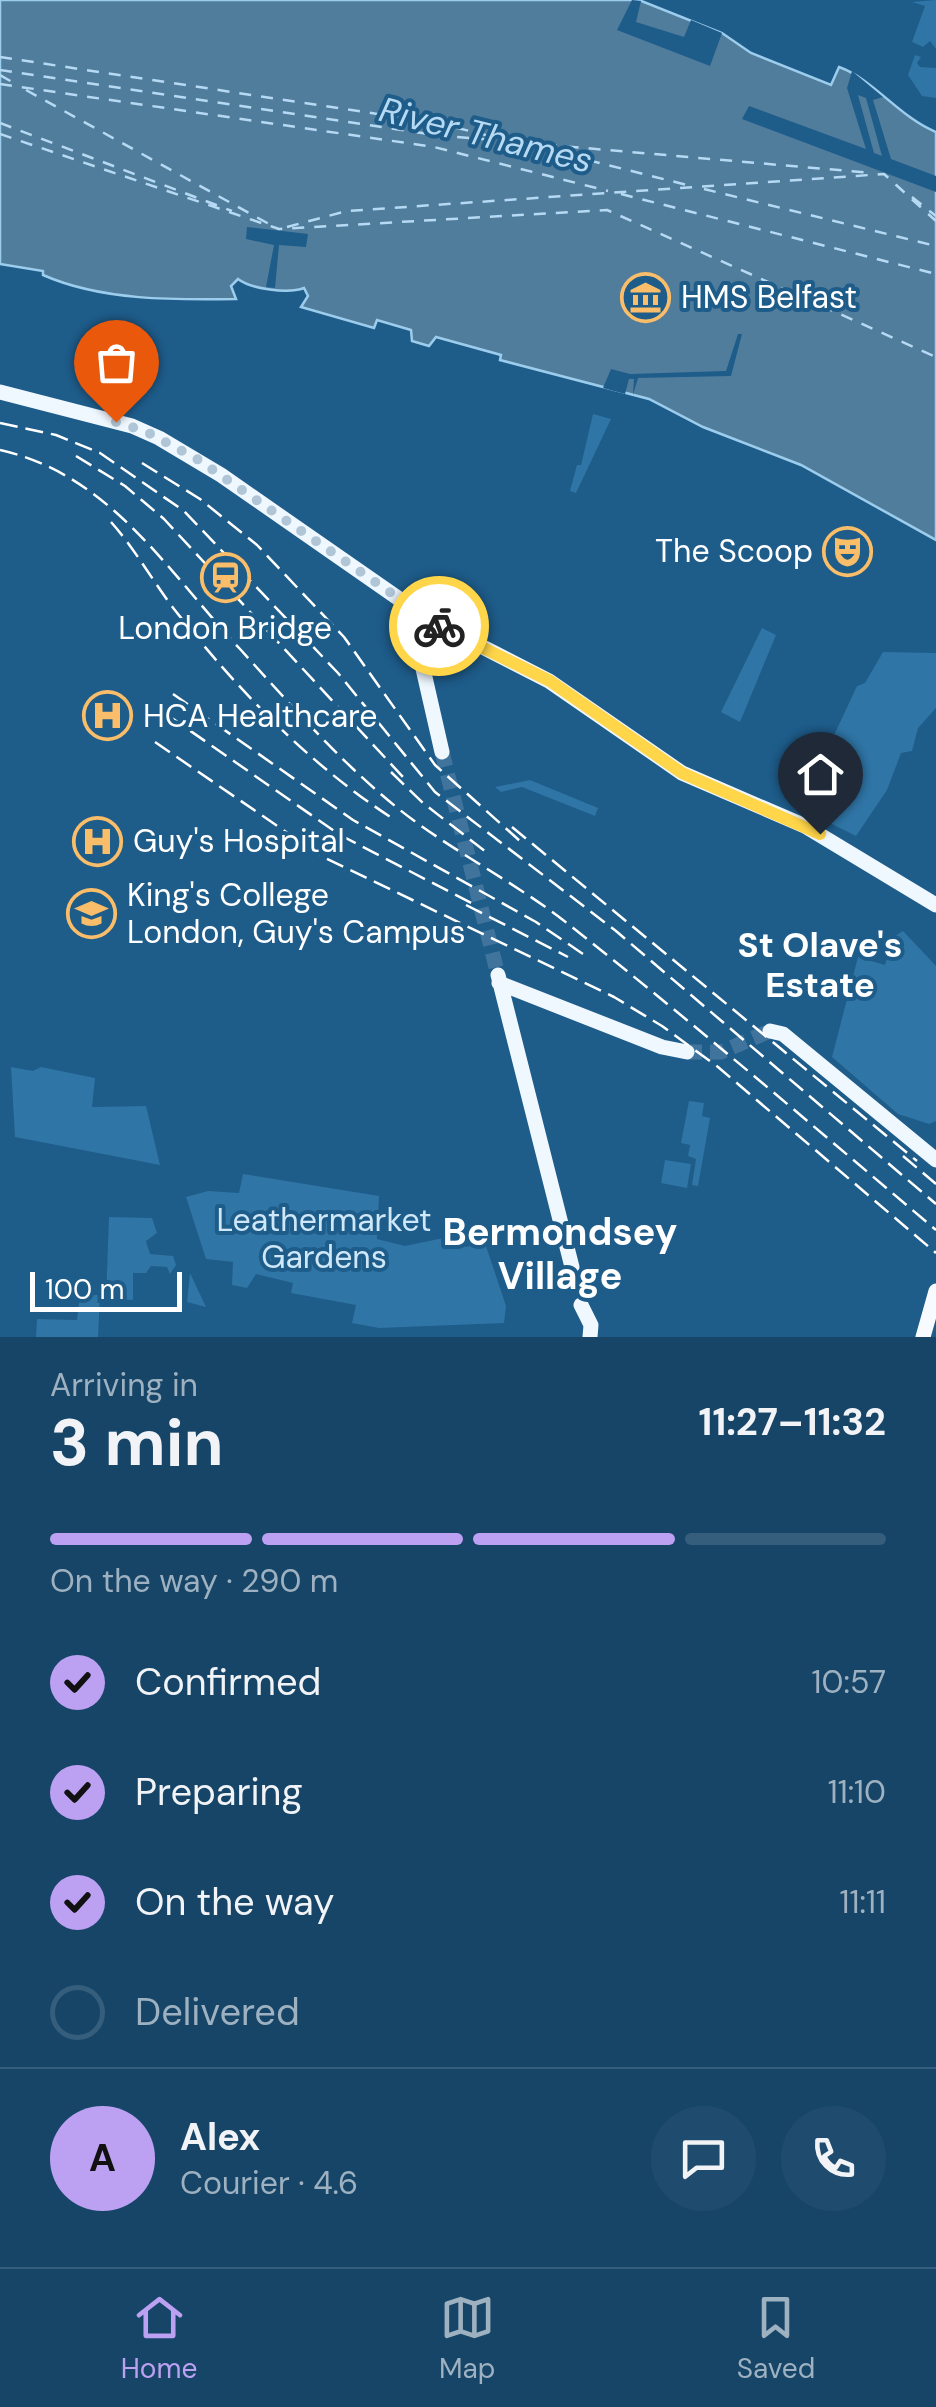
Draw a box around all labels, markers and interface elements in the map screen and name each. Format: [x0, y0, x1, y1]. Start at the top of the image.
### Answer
water label: River Thames [375, 86, 597, 184]
museum icon: HMS Belfast [620, 271, 672, 323]
place label: HMS Belfast [681, 276, 857, 318]
pin [74, 320, 159, 423]
icon: bag [89, 335, 144, 390]
theatre icon: The Scoop [822, 525, 874, 577]
place label: The Scoop [655, 530, 813, 572]
station icon: London Bridge [199, 552, 251, 604]
courier [389, 576, 489, 676]
icon: bike [412, 599, 467, 654]
place label: London Bridge [118, 607, 332, 649]
hospital icon: HCA Healthcare [82, 690, 134, 742]
place label: HCA Healthcare [143, 695, 378, 737]
pin [778, 732, 863, 835]
icon: home [793, 747, 848, 802]
hospital icon: Guy's Hospital [72, 815, 124, 867]
place label: Guy's Hospital [133, 820, 345, 862]
place label: King's College London, Guy's Campus [127, 874, 466, 953]
school or university icon: King's College London, Guy's Campus [66, 887, 118, 939]
district label: St Olave's Estate [738, 922, 903, 1008]
park label: Leathermarket Gardens [216, 1199, 432, 1278]
district label: Bermondsey Village [442, 1207, 678, 1301]
scale bar [30, 1267, 182, 1312]
text: 100 m [45, 1271, 124, 1308]
text: Arriving in [50, 1364, 198, 1406]
text: 11:27–11:32 [699, 1397, 886, 1447]
text: 3 min [50, 1401, 224, 1485]
text: On the way · 290 m [50, 1560, 338, 1602]
icon: check [50, 1655, 105, 1710]
text: Confirmed [135, 1657, 321, 1707]
text: 10:57 [812, 1661, 886, 1703]
icon: check [50, 1765, 105, 1820]
text: Preparing [135, 1767, 303, 1817]
text: 11:10 [828, 1771, 886, 1813]
icon: check [50, 1875, 105, 1930]
text: On the way [135, 1877, 334, 1927]
text: 11:11 [840, 1881, 886, 1923]
text: Delivered [135, 1987, 300, 2037]
button: chat [651, 2106, 756, 2211]
button: phone [781, 2106, 886, 2211]
text: Alex [180, 2112, 260, 2162]
text: A [89, 2133, 116, 2183]
text: Courier · 4.6 [180, 2162, 358, 2204]
tab: Home [121, 2290, 197, 2387]
tab: Map [439, 2290, 495, 2387]
tab: Saved [737, 2290, 815, 2387]

